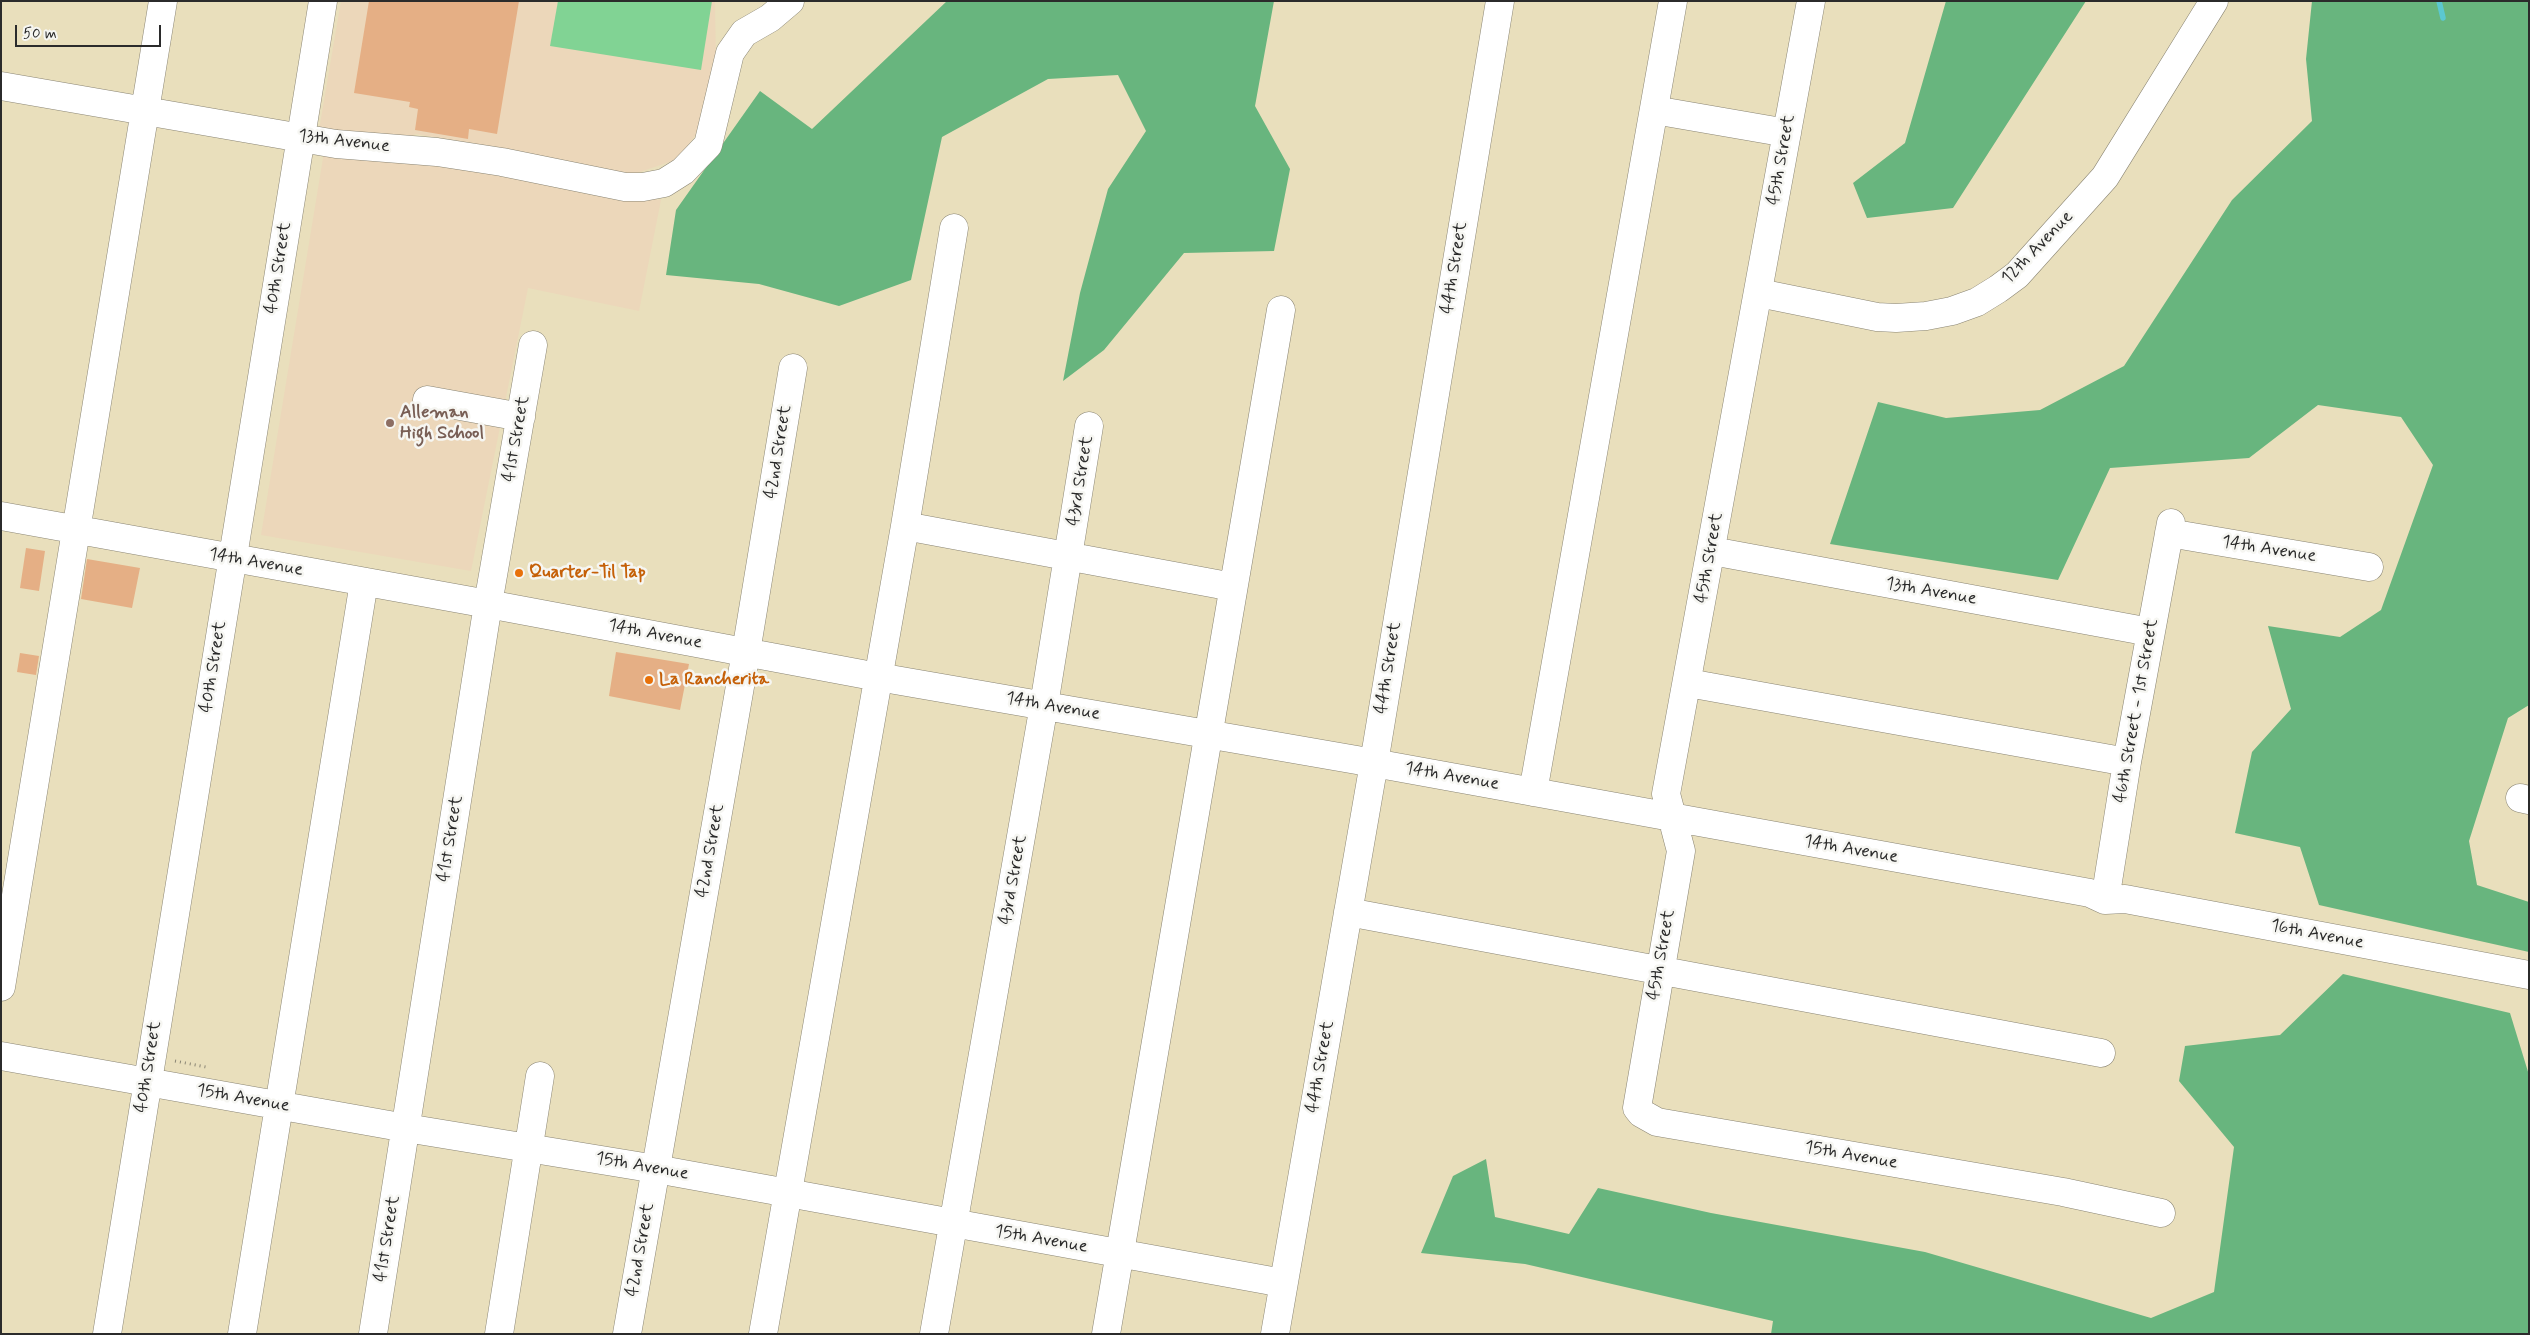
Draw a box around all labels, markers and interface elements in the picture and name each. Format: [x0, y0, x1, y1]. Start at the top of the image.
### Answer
scale bar [18, 15, 164, 47]
text: 50 m [23, 24, 57, 44]
street label: 45th Street [1763, 113, 1801, 207]
street label: 13th Avenue [297, 126, 391, 158]
street label: 12th Avenue [1998, 207, 2078, 289]
street label: 44th Street [1437, 220, 1473, 316]
street label: 40th Street [261, 221, 297, 315]
street label: 41st Street [499, 394, 535, 484]
place label: Alleman High School [400, 402, 484, 444]
street label: 42nd Street [761, 404, 797, 500]
marker: Alleman High School [384, 417, 396, 429]
street label: 43rd Street [1063, 434, 1099, 528]
street label: 45th Street [1691, 511, 1729, 605]
street label: 14th Avenue [2220, 532, 2318, 568]
street label: 14th Avenue [207, 544, 305, 582]
place label: Quarter-Til Tap [529, 562, 646, 584]
marker: Quarter-Til Tap [513, 567, 525, 579]
street label: 13th Avenue [1884, 573, 1978, 611]
street label: 14th Avenue [606, 615, 704, 655]
street label: 46th Street - 1st Street [2110, 617, 2164, 805]
street label: 40th Street [196, 620, 232, 714]
street label: 44th Street [1371, 620, 1407, 716]
place label: La Rancherita [659, 669, 769, 691]
marker: La Rancherita [643, 674, 655, 686]
street label: 14th Avenue [1004, 688, 1102, 726]
street label: 14th Avenue [1403, 758, 1501, 796]
street label: 41st Street [434, 794, 468, 884]
street label: 42nd Street [692, 803, 730, 899]
street label: 14th Avenue [1802, 831, 1900, 869]
street label: 43rd Street [995, 833, 1033, 927]
street label: 45th Street [1643, 908, 1681, 1002]
street label: 16th Avenue [2269, 915, 2365, 955]
street label: 44th Street [1302, 1019, 1340, 1115]
street label: 40th Street [131, 1020, 167, 1114]
street label: 15th Avenue [195, 1080, 291, 1118]
street label: 15th Avenue [1803, 1137, 1899, 1175]
street label: 15th Avenue [594, 1148, 690, 1186]
street label: 41st Street [371, 1194, 405, 1284]
street label: 42nd Street [622, 1202, 660, 1298]
street label: 15th Avenue [993, 1221, 1089, 1259]

